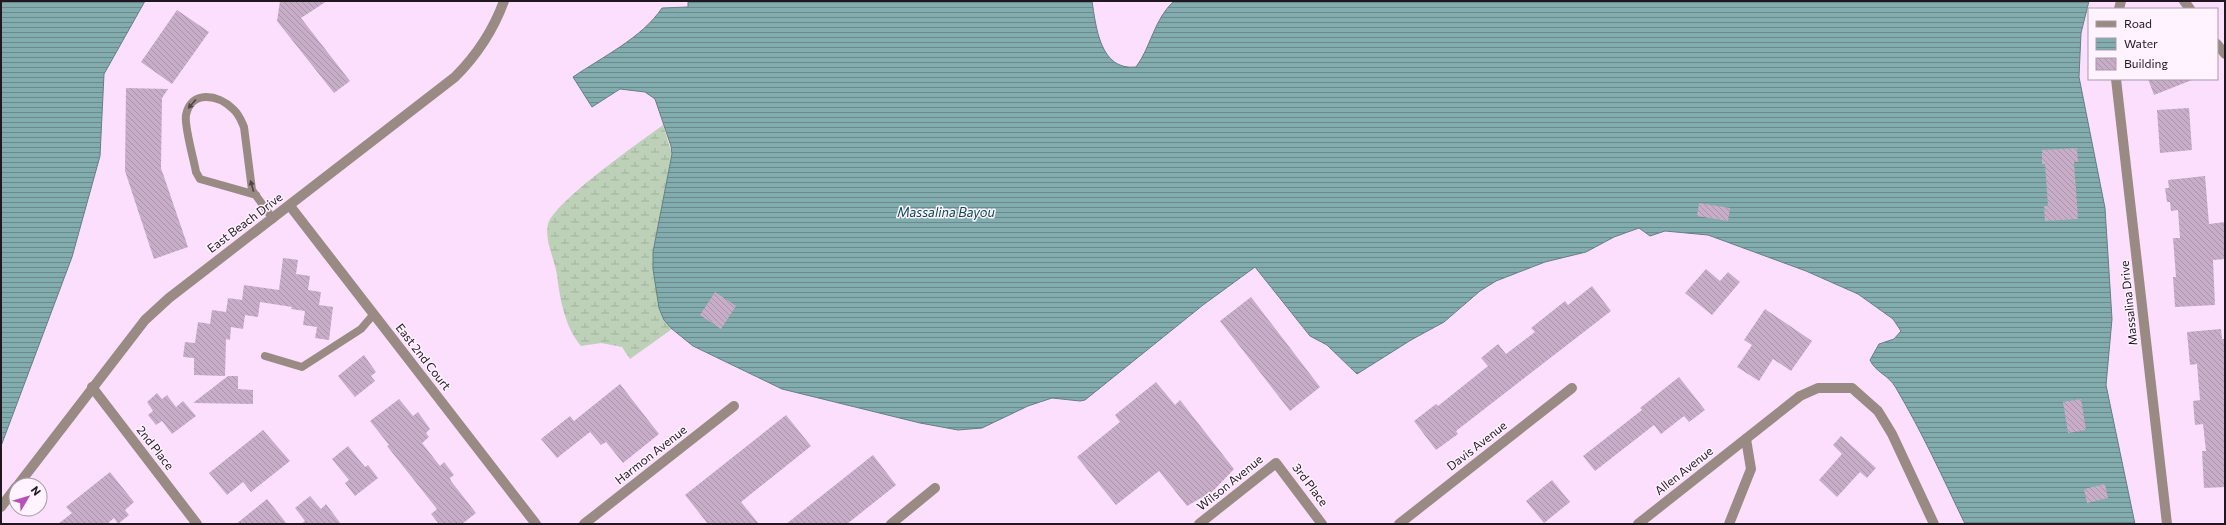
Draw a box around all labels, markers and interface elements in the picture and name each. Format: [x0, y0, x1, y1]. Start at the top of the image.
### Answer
legend [2088, 8, 2218, 80]
text: Road [2124, 16, 2152, 30]
text: Water [2124, 36, 2158, 50]
text: Building [2124, 56, 2168, 70]
one-way arrow [187, 99, 196, 109]
one-way arrow [249, 180, 255, 193]
street label: East Beach Drive [204, 189, 285, 255]
water label: Massalina Bayou [897, 204, 995, 220]
street label: Massalina Drive [2117, 260, 2139, 346]
street label: East 2nd Court [393, 320, 454, 393]
street label: Davis Avenue [1444, 418, 1509, 473]
street label: Harmon Avenue [612, 422, 689, 486]
street label: 2nd Place [134, 423, 177, 472]
street label: Allen Avenue [1652, 443, 1715, 497]
street label: Wilson Avenue [1194, 452, 1265, 513]
street label: 3rd Place [1290, 460, 1331, 508]
north arrow [8, 477, 48, 517]
text: N [29, 483, 44, 498]

